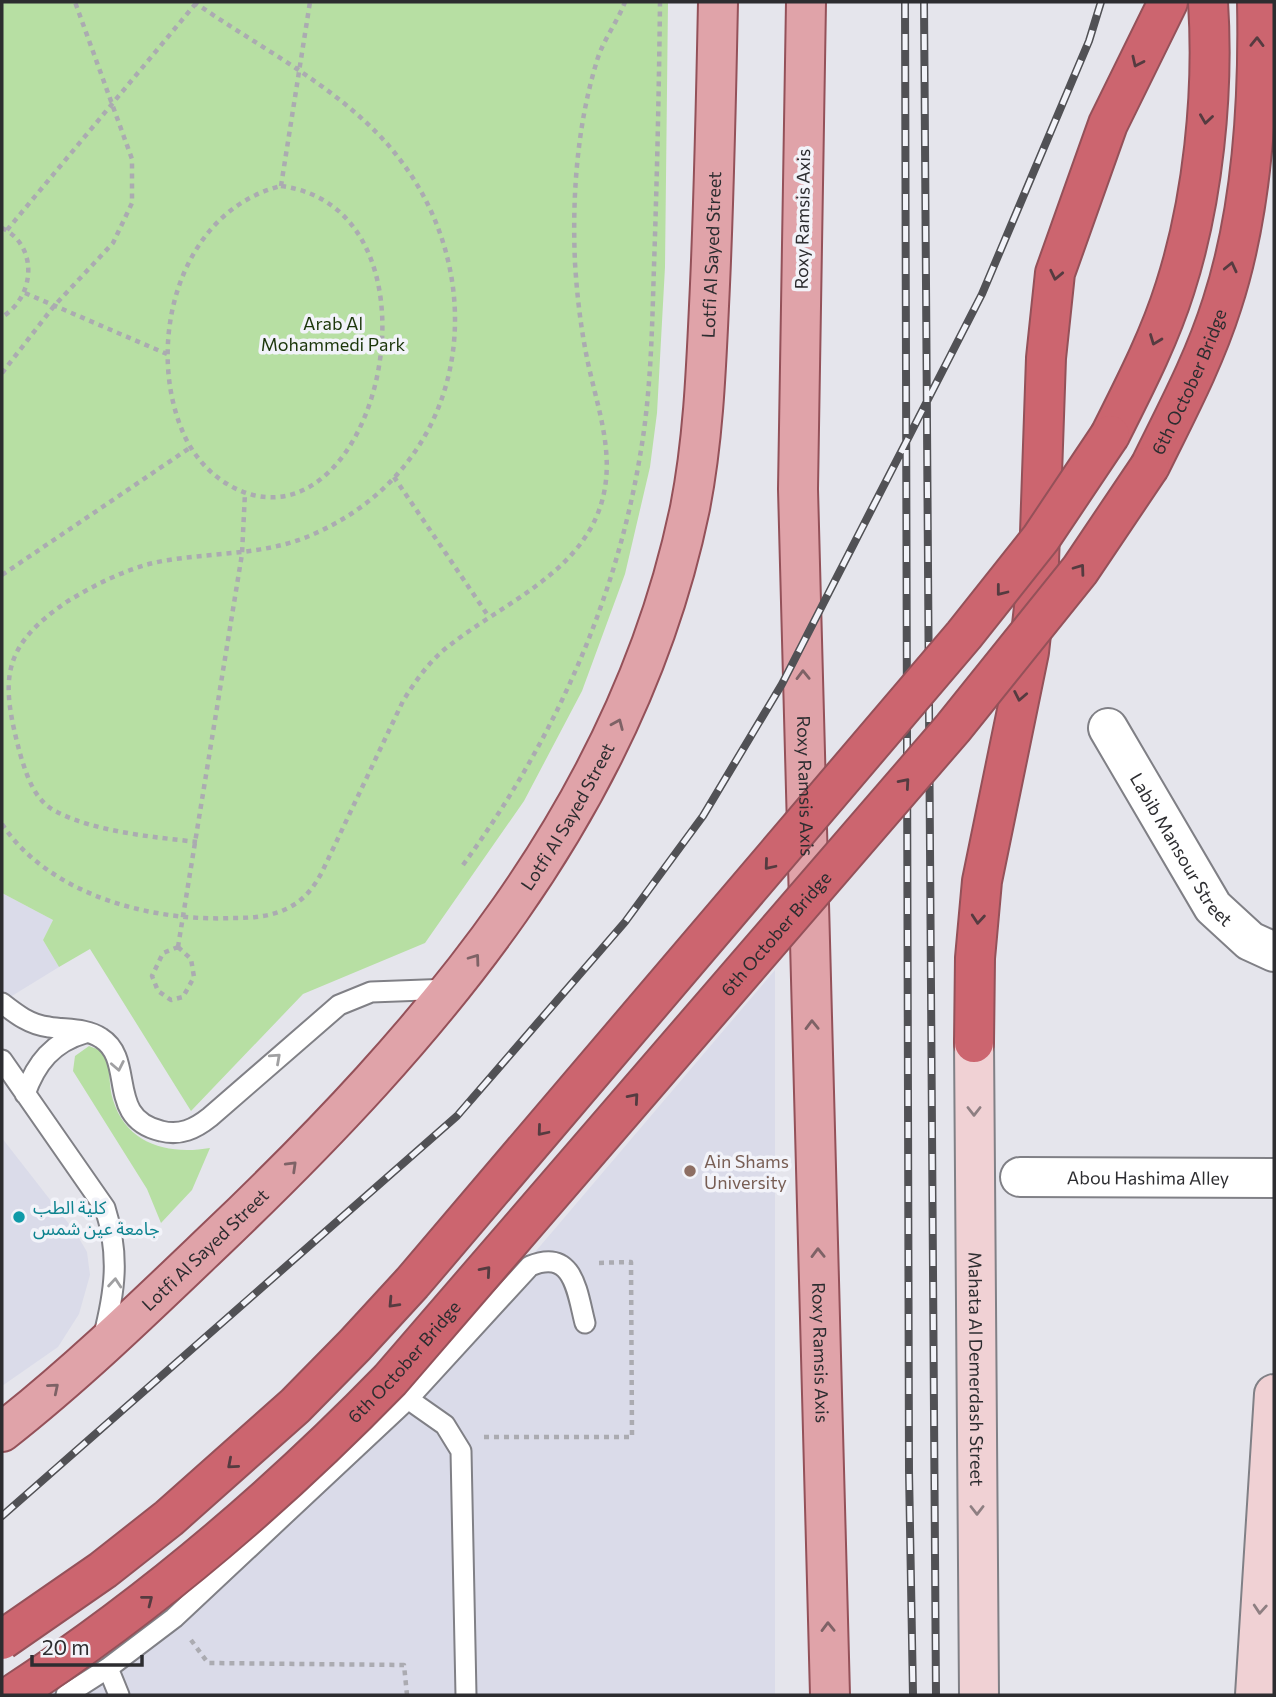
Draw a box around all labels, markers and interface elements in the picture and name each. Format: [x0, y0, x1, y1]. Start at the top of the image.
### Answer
one-way arrow [1249, 36, 1265, 47]
one-way arrow [1131, 55, 1145, 67]
one-way arrow [1199, 113, 1214, 125]
street label: Roxy Ramsis Axis [790, 149, 814, 289]
street label: Lotfi Al Sayed Street [697, 171, 725, 339]
one-way arrow [1223, 261, 1237, 273]
one-way arrow [1050, 268, 1065, 280]
street label: 6th October Bridge [1146, 306, 1231, 458]
park label: Arab Al Mohammedi Park [261, 312, 406, 355]
one-way arrow [1150, 333, 1164, 345]
one-way arrow [1072, 564, 1085, 577]
one-way arrow [996, 583, 1009, 595]
one-way arrow [796, 670, 811, 681]
one-way arrow [1014, 690, 1029, 702]
street label: Roxy Ramsis Axis [793, 715, 819, 856]
one-way arrow [610, 718, 624, 731]
street label: Lotfi Al Sayed Street [516, 739, 619, 894]
street label: Labib Mansour Street [1126, 769, 1237, 931]
one-way arrow [897, 778, 909, 791]
one-way arrow [765, 856, 777, 869]
street label: 6th October Bridge [716, 867, 835, 1000]
one-way arrow [971, 914, 986, 925]
one-way arrow [466, 954, 479, 967]
one-way arrow [805, 1019, 820, 1030]
one-way arrow [268, 1054, 281, 1066]
one-way arrow [109, 1060, 124, 1072]
one-way arrow [626, 1094, 638, 1107]
one-way arrow [966, 1107, 982, 1117]
one-way arrow [538, 1123, 550, 1136]
place label: Ain Shams University [704, 1150, 789, 1193]
one-way arrow [284, 1162, 297, 1175]
marker: Ain Shams University [682, 1163, 698, 1179]
street label: Abou Hashima Alley [1067, 1166, 1229, 1189]
street label: Lotfi Al Sayed Street [137, 1184, 273, 1315]
place label: كلية الطب جامعة عين شمس [33, 1196, 160, 1240]
marker: كلية الطب جامعة عين شمس [11, 1209, 27, 1225]
one-way arrow [811, 1247, 826, 1258]
street label: Mahata Al Demerdash Street [965, 1252, 988, 1486]
one-way arrow [478, 1266, 490, 1279]
one-way arrow [107, 1277, 122, 1288]
street label: Roxy Ramsis Axis [808, 1282, 834, 1423]
one-way arrow [389, 1295, 402, 1308]
street label: 6th October Bridge [343, 1296, 465, 1427]
one-way arrow [46, 1384, 59, 1396]
one-way arrow [228, 1456, 241, 1468]
one-way arrow [969, 1506, 985, 1516]
one-way arrow [141, 1595, 153, 1608]
one-way arrow [1253, 1604, 1268, 1615]
one-way arrow [820, 1621, 836, 1632]
scale bar [32, 1624, 142, 1668]
text: 20 m [42, 1634, 90, 1659]

